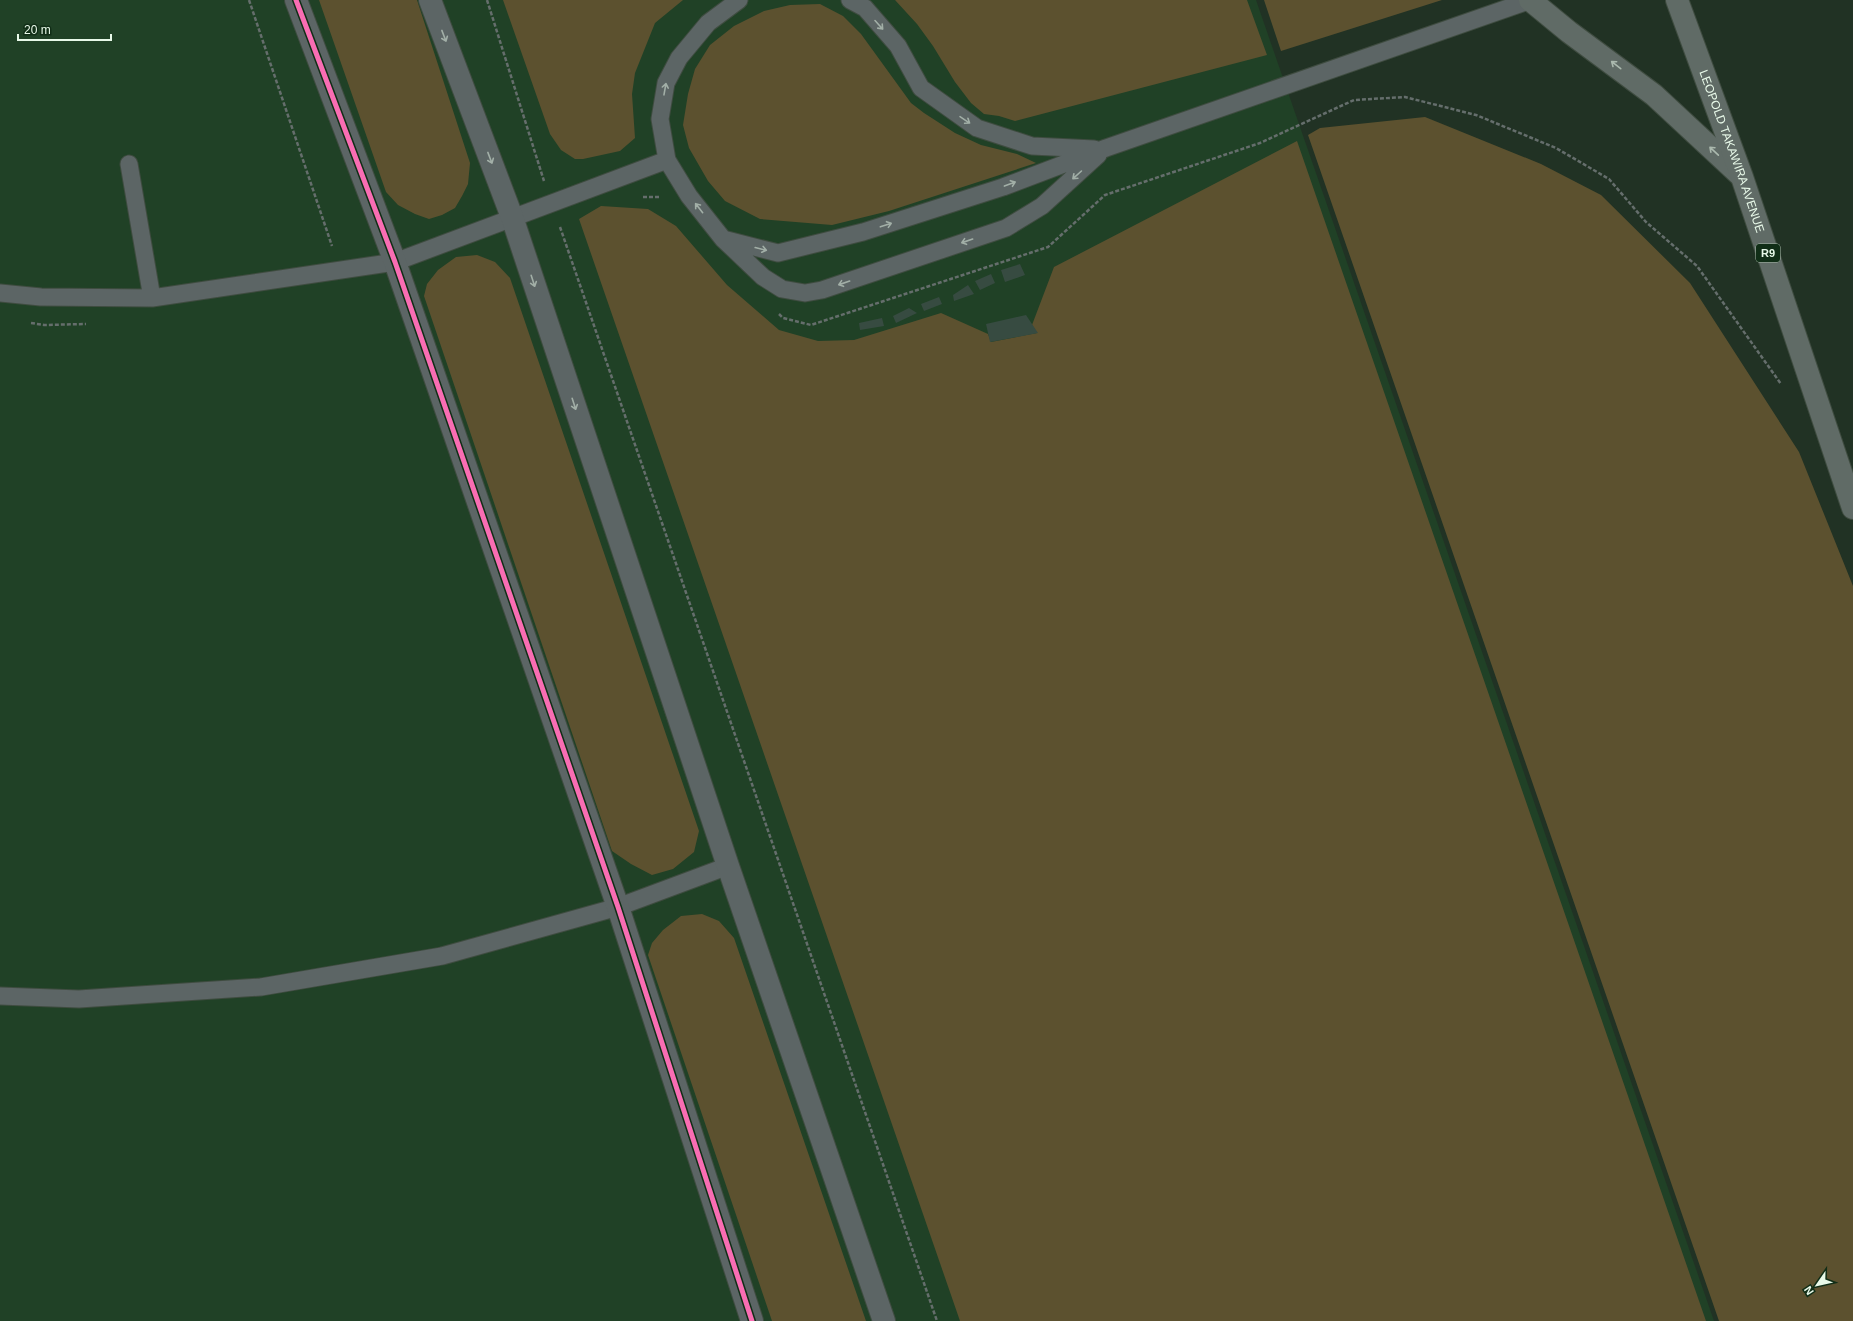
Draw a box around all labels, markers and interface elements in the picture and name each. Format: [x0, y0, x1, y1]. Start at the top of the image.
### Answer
scale bar [18, 16, 111, 42]
one-way arrow [875, 19, 884, 30]
text: 20 m [24, 23, 51, 37]
one-way arrow [440, 30, 448, 42]
one-way arrow [1610, 61, 1621, 70]
street label: LEOPOLD TAKAWIRA AVENUE [1696, 68, 1767, 235]
one-way arrow [662, 83, 670, 96]
one-way arrow [959, 116, 970, 124]
one-way arrow [1708, 146, 1719, 155]
one-way arrow [486, 152, 494, 164]
one-way arrow [1072, 170, 1082, 179]
one-way arrow [1003, 180, 1015, 188]
one-way arrow [695, 203, 703, 214]
one-way arrow [880, 221, 893, 228]
one-way arrow [961, 238, 974, 245]
road number: R9 [1756, 244, 1780, 262]
one-way arrow [754, 246, 767, 253]
one-way arrow [530, 274, 537, 287]
one-way arrow [838, 280, 851, 287]
one-way arrow [571, 397, 578, 410]
north arrow [1797, 1265, 1837, 1305]
text: N [1801, 1284, 1816, 1297]

